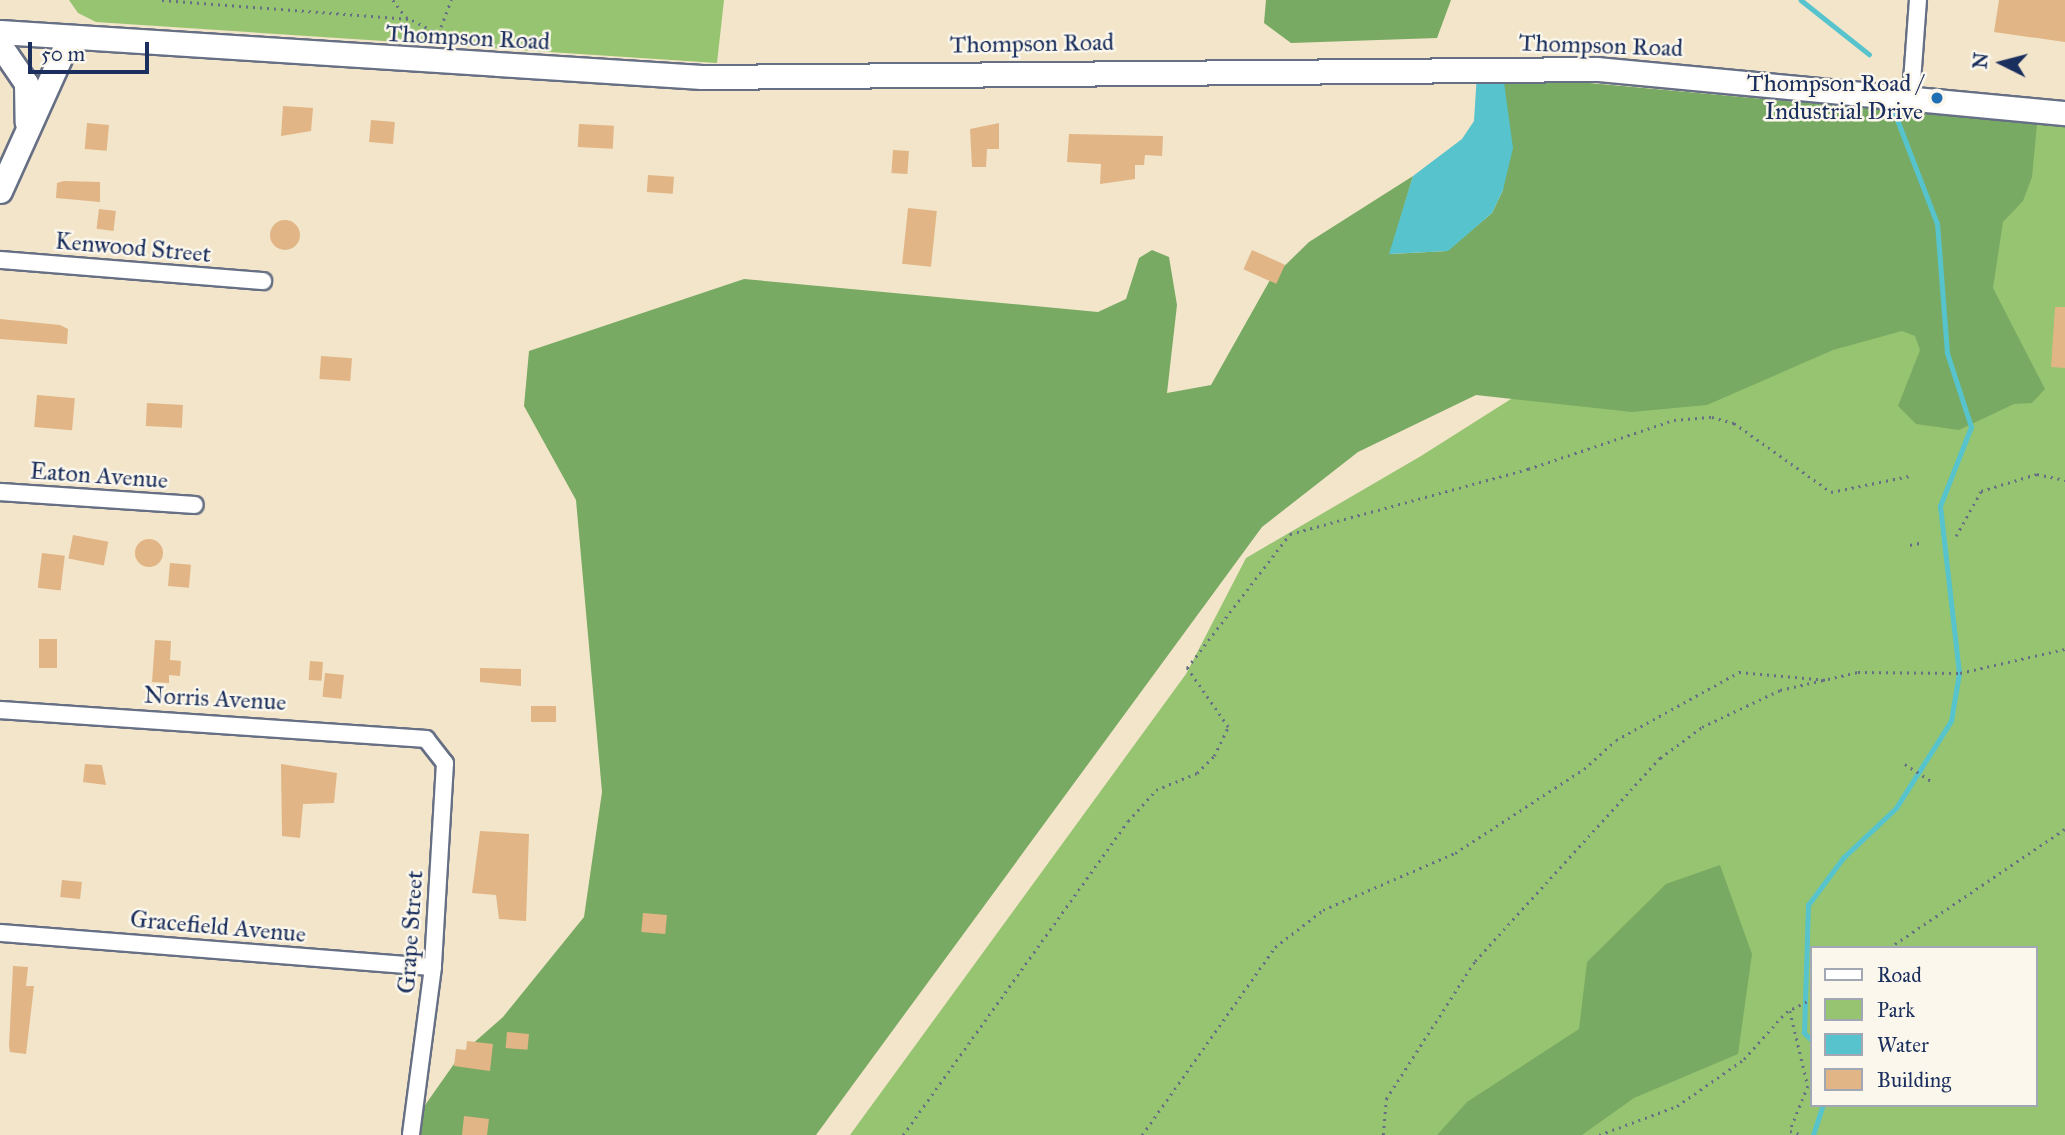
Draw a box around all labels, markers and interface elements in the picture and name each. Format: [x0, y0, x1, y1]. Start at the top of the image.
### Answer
street label: Thompson Road [385, 19, 551, 57]
scale bar [32, 28, 152, 72]
street label: Thompson Road [950, 28, 1114, 60]
north arrow [1967, 28, 2037, 98]
street label: Thompson Road [1518, 29, 1684, 63]
text: 50 m [41, 41, 85, 67]
text: N [1968, 52, 1993, 70]
place label: Thompson Road / Industrial Drive [1747, 70, 1923, 126]
marker: Thompson Road / Industrial Drive [1929, 90, 1945, 106]
street label: Kenwood Street [54, 227, 212, 269]
street label: Eaton Avenue [29, 457, 169, 495]
street label: Norris Avenue [143, 681, 287, 717]
street label: Grape Street [392, 869, 430, 995]
street label: Gracefield Avenue [129, 905, 307, 949]
legend [1810, 946, 2037, 1107]
text: Road [1877, 962, 1922, 988]
text: Park [1877, 997, 1915, 1023]
text: Water [1877, 1032, 1929, 1058]
text: Building [1877, 1067, 1951, 1093]

